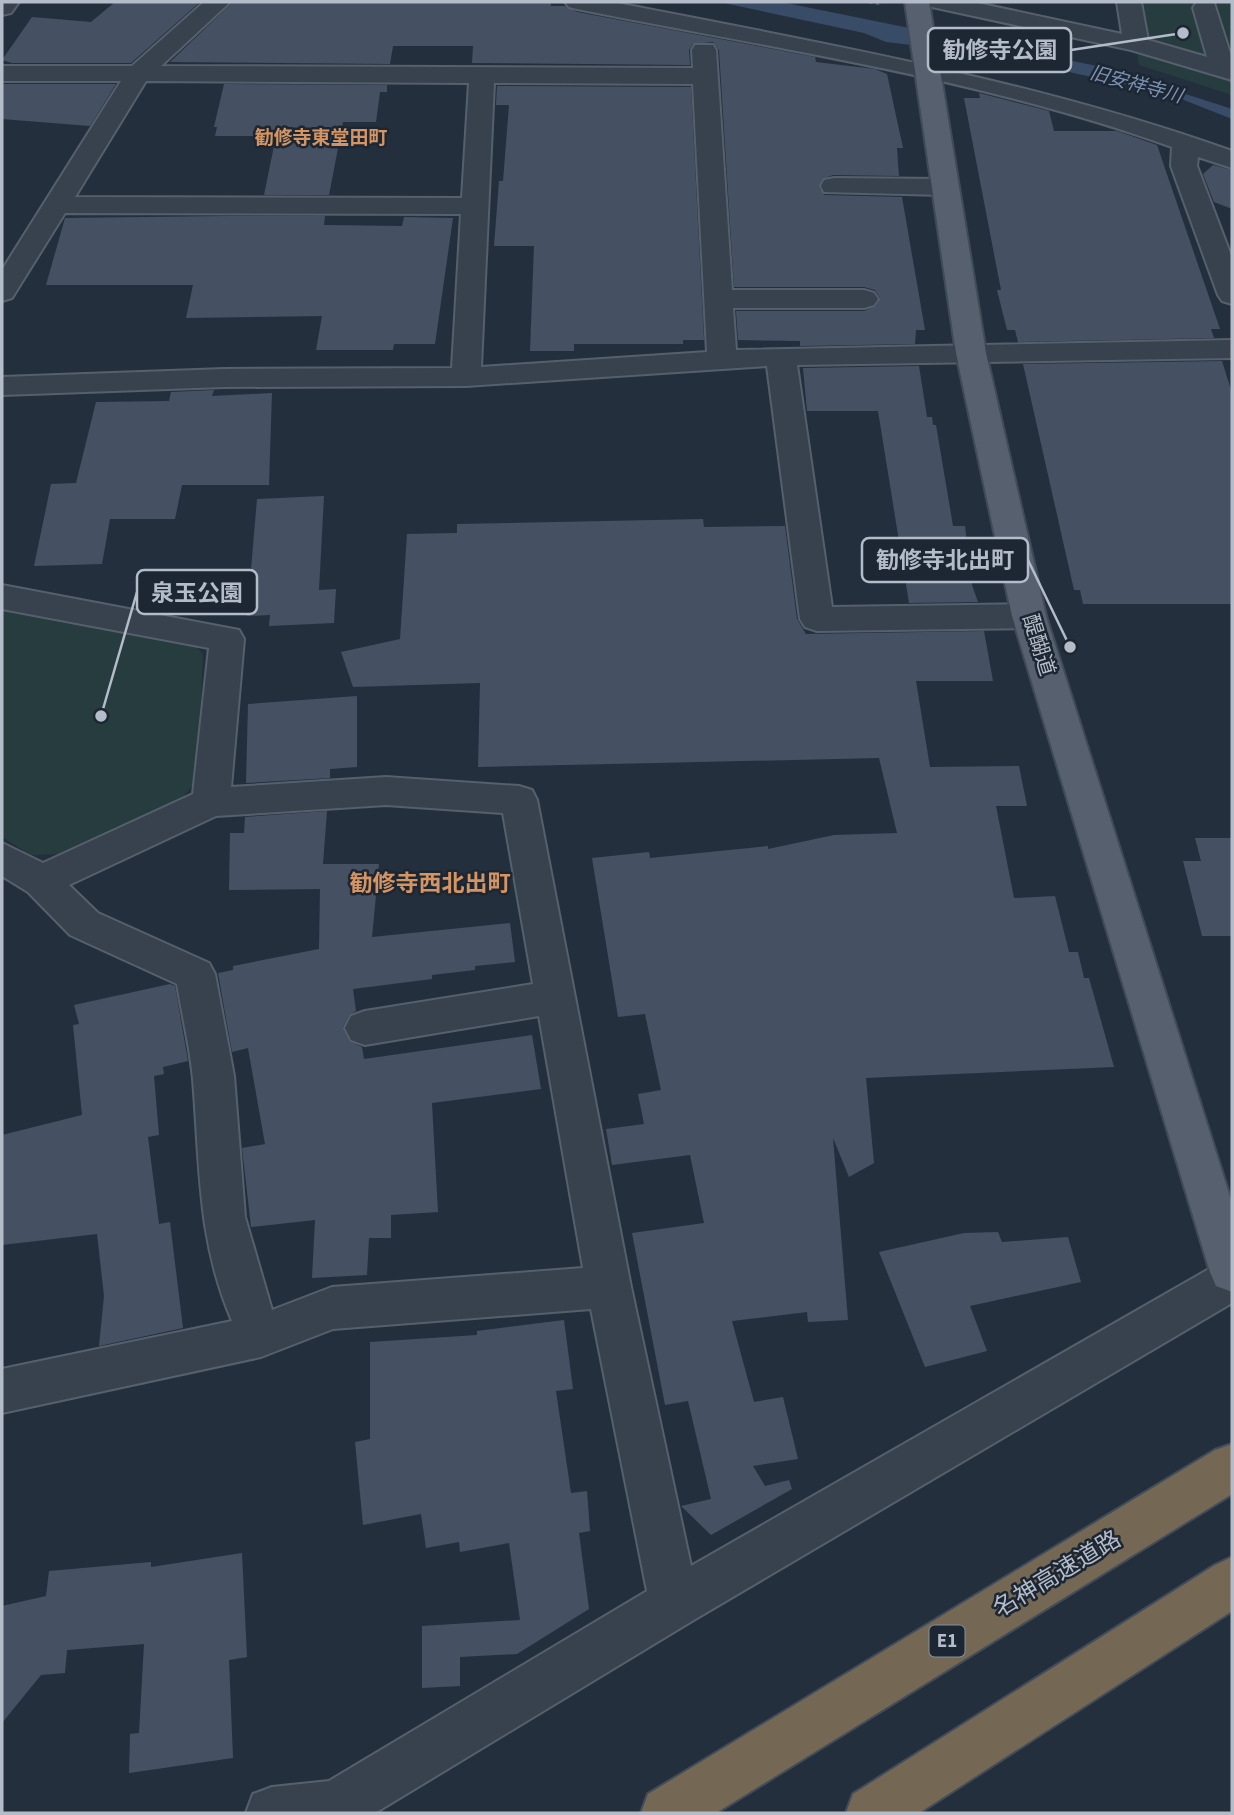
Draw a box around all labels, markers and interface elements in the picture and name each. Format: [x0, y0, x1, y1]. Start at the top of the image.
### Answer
callout: 勧修寺公園 [928, 28, 1071, 72]
text: 勧修寺公園 [943, 34, 1058, 67]
water label: 旧安祥寺川 [1087, 60, 1187, 111]
district label: 勧修寺東堂田町 [254, 125, 388, 152]
callout: 勧修寺北出町 [862, 538, 1028, 582]
text: 勧修寺北出町 [876, 544, 1014, 577]
callout: 泉玉公園 [137, 570, 257, 614]
text: 泉玉公園 [151, 577, 243, 610]
street label: 醍醐道 [1015, 610, 1063, 680]
district label: 勧修寺西北出町 [350, 867, 511, 900]
street label: 名神高速道路 [986, 1522, 1128, 1626]
road number: E1 [930, 1625, 964, 1656]

